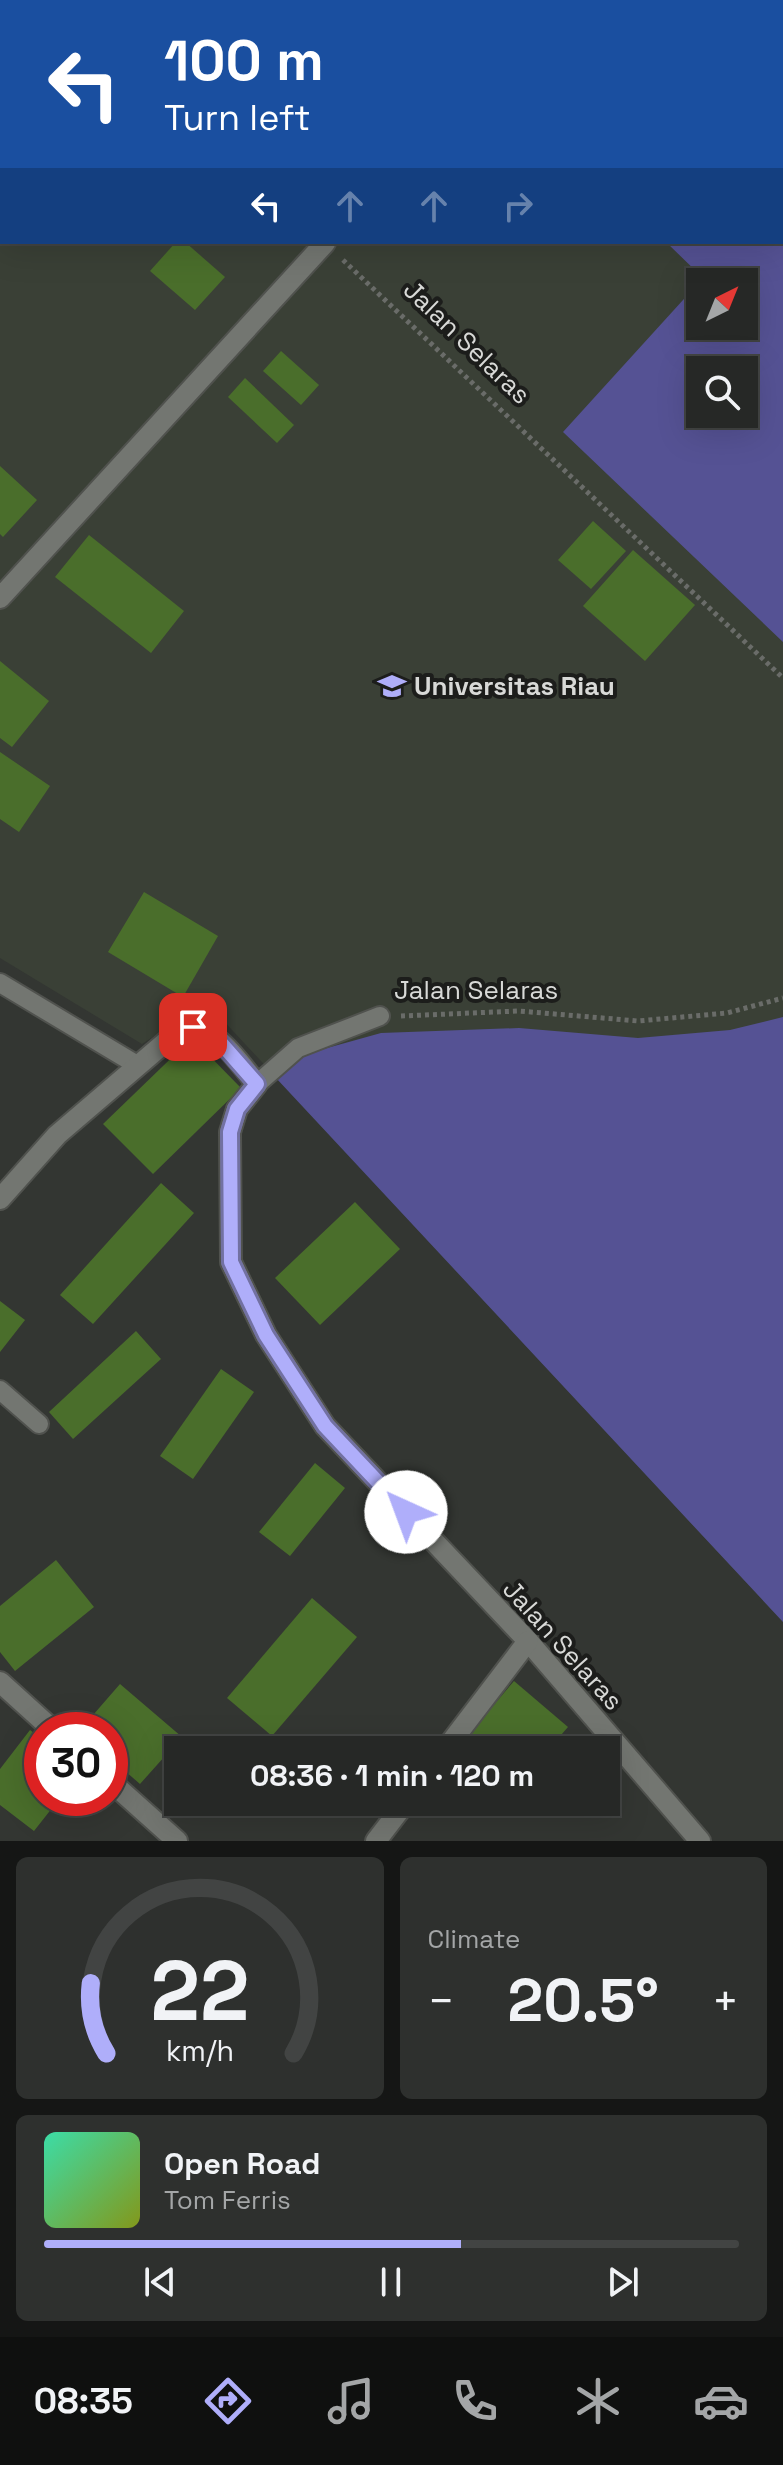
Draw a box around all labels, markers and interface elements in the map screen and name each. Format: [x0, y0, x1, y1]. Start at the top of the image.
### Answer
text: 100 m [164, 25, 324, 96]
icon: left [32, 32, 136, 136]
text: Turn left [164, 95, 311, 141]
icon: left [244, 184, 288, 228]
icon: ahead [328, 184, 372, 228]
icon: ahead [412, 184, 456, 228]
icon: right [496, 184, 540, 228]
north arrow [686, 268, 758, 340]
map controls [686, 268, 758, 428]
street label: Jalan Selaras [396, 273, 538, 411]
button: search [686, 356, 758, 428]
place label: Universitas Riau [414, 669, 615, 703]
school or university icon: Universitas Riau [377, 671, 407, 701]
street label: Jalan Selaras [394, 973, 558, 1007]
pin [159, 993, 227, 1061]
icon: arrive [171, 1005, 215, 1049]
position arrow [364, 1470, 448, 1554]
street label: Jalan Selaras [495, 1573, 631, 1717]
speed limit sign: 30 [24, 1712, 128, 1816]
text: 08:36 · 1 min · 120 m [250, 1756, 534, 1795]
text: Climate [428, 1922, 520, 1956]
text: 22 [150, 1938, 249, 2044]
text: 20.5° [508, 1962, 659, 2039]
text: − [428, 1973, 455, 2029]
text: + [712, 1973, 739, 2029]
text: km/h [166, 2033, 234, 2069]
text: Open Road [164, 2144, 320, 2183]
text: Tom Ferris [164, 2183, 291, 2217]
icon: previous [138, 2260, 182, 2304]
icon: pause [369, 2260, 413, 2304]
icon: next [601, 2260, 645, 2304]
icon: directions [200, 2373, 256, 2429]
icon: music [323, 2373, 379, 2429]
icon: phone [447, 2373, 503, 2429]
icon: climate [570, 2373, 626, 2429]
icon: car [693, 2373, 749, 2429]
text: 08:35 [34, 2378, 133, 2424]

